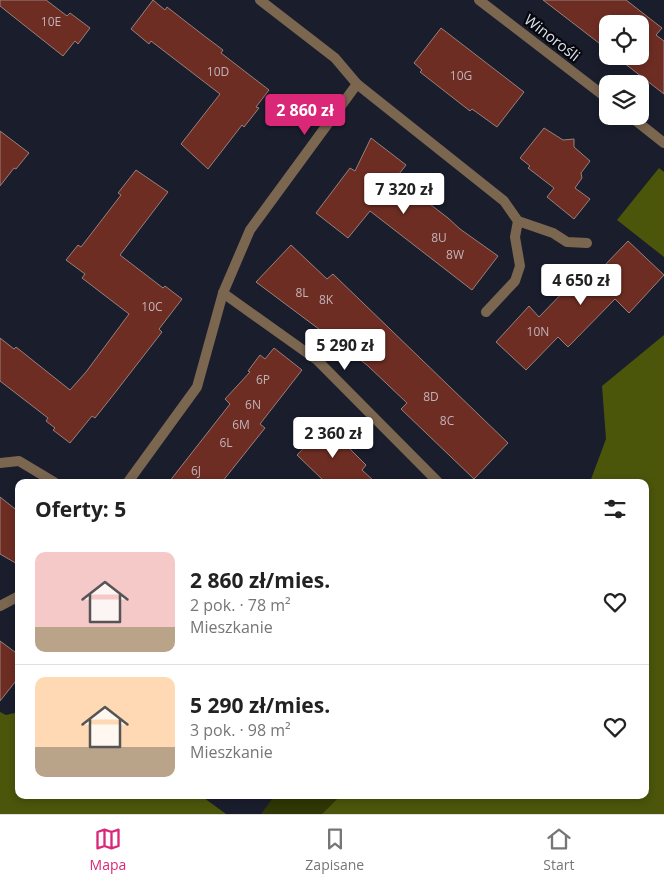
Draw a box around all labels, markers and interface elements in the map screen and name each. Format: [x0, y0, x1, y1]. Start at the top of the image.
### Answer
street label: Winorośli [521, 9, 585, 65]
house number: 10E [41, 13, 61, 30]
map controls [599, 15, 649, 125]
button: locate [599, 15, 649, 65]
house number: 10D [207, 63, 229, 80]
house number: 10G [450, 67, 472, 84]
button: layers [599, 75, 649, 125]
pin: 2 860 zł [253, 94, 357, 136]
text: 2 860 zł [276, 99, 334, 121]
pin: 7 320 zł [352, 172, 456, 215]
text: 7 320 zł [375, 178, 433, 200]
house number: 8U [431, 229, 447, 246]
house number: 8W [446, 246, 464, 263]
pin: 4 650 zł [529, 264, 633, 306]
text: 4 650 zł [552, 269, 610, 291]
house number: 8L [295, 284, 309, 301]
house number: 8K [319, 291, 334, 308]
house number: 10C [141, 298, 163, 315]
house number: 10N [527, 323, 549, 340]
pin: 5 290 zł [293, 328, 397, 371]
text: 5 290 zł [316, 334, 374, 356]
house number: 6P [256, 371, 270, 388]
house number: 8D [423, 388, 439, 405]
house number: 6N [245, 396, 261, 413]
house number: 8C [440, 412, 455, 429]
house number: 6M [232, 416, 250, 433]
pin: 2 360 zł [281, 416, 385, 459]
text: 2 360 zł [304, 422, 362, 444]
house number: 6L [219, 434, 233, 451]
house number: 6J [191, 462, 201, 479]
text: Oferty: 5 [35, 495, 126, 523]
icon: filters [601, 495, 629, 523]
text: 2 860 zł/mies. [190, 566, 330, 594]
icon: home [75, 572, 135, 632]
icon: heart [601, 588, 629, 616]
text: 2 pok. · 78 m² [190, 594, 291, 616]
text: Mieszkanie [190, 616, 273, 638]
text: 5 290 zł/mies. [190, 691, 330, 719]
icon: home [75, 697, 135, 757]
icon: heart [601, 713, 629, 741]
text: 3 pok. · 98 m² [190, 719, 291, 741]
text: Mieszkanie [190, 741, 273, 763]
tab: Mapa [90, 825, 126, 874]
tab: Zapisane [305, 825, 364, 874]
tab: Start [543, 825, 574, 874]

